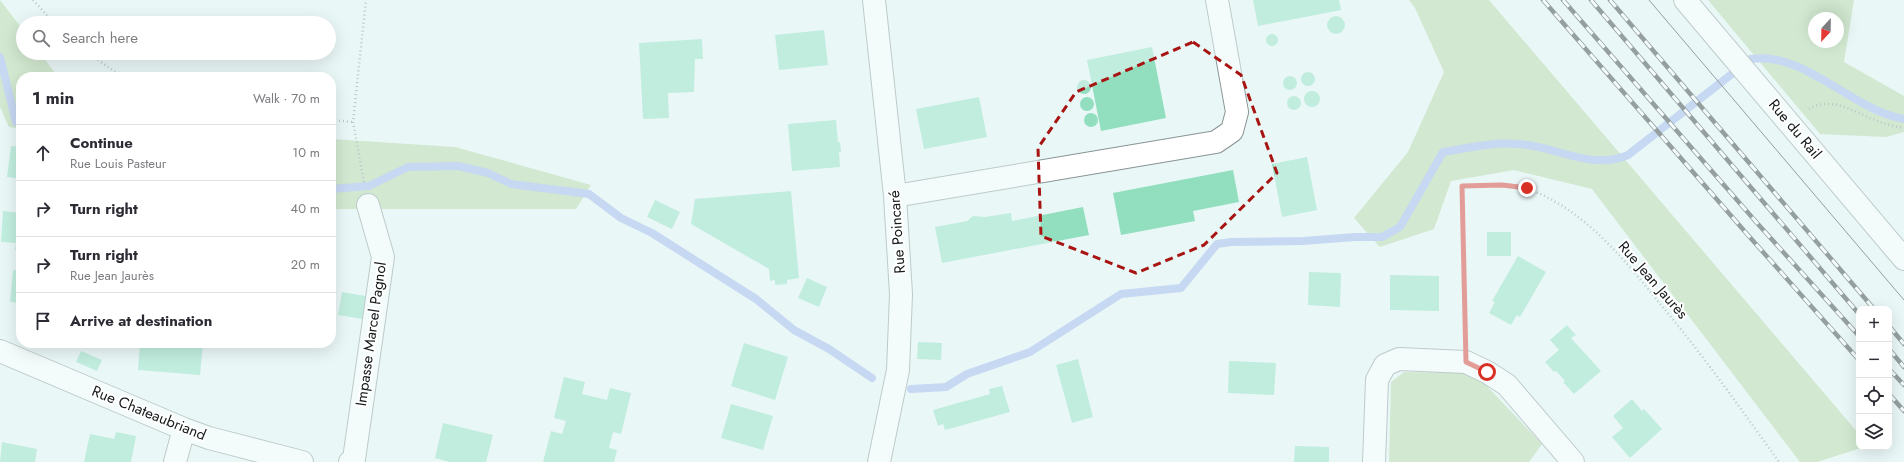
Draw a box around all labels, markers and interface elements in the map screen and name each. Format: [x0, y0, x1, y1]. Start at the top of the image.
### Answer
north arrow [1808, 12, 1844, 48]
search box [16, 16, 336, 60]
icon: search [30, 27, 52, 49]
text: Search here [62, 27, 138, 49]
text: 1 min [32, 86, 74, 110]
text: Walk · 70 m [253, 89, 320, 108]
street label: Rue du Rail [1763, 94, 1827, 164]
text: Continue [70, 132, 133, 154]
icon: ahead [32, 142, 54, 164]
text: 10 m [292, 143, 320, 162]
text: Rue Louis Pasteur [70, 154, 166, 173]
route end [1518, 179, 1536, 197]
street label: Rue Poincaré [883, 189, 911, 274]
icon: right [32, 198, 54, 220]
text: Turn right [70, 198, 138, 220]
text: 40 m [291, 199, 320, 218]
street label: Rue Jean Jaurès [1613, 236, 1693, 324]
text: Turn right [70, 244, 138, 266]
icon: right [32, 254, 54, 276]
text: 20 m [291, 255, 320, 274]
street label: Impasse Marcel Pagnol [350, 260, 392, 408]
text: Rue Jean Jaurès [70, 266, 154, 285]
map controls [1856, 306, 1892, 450]
button: + [1856, 306, 1892, 342]
icon: arrive [32, 310, 54, 332]
text: Arrive at destination [70, 310, 212, 332]
button: − [1856, 342, 1892, 378]
route start [1478, 363, 1496, 381]
button: locate [1856, 378, 1892, 414]
street label: Rue Chateaubriand [89, 380, 209, 446]
button: layers [1856, 414, 1892, 450]

